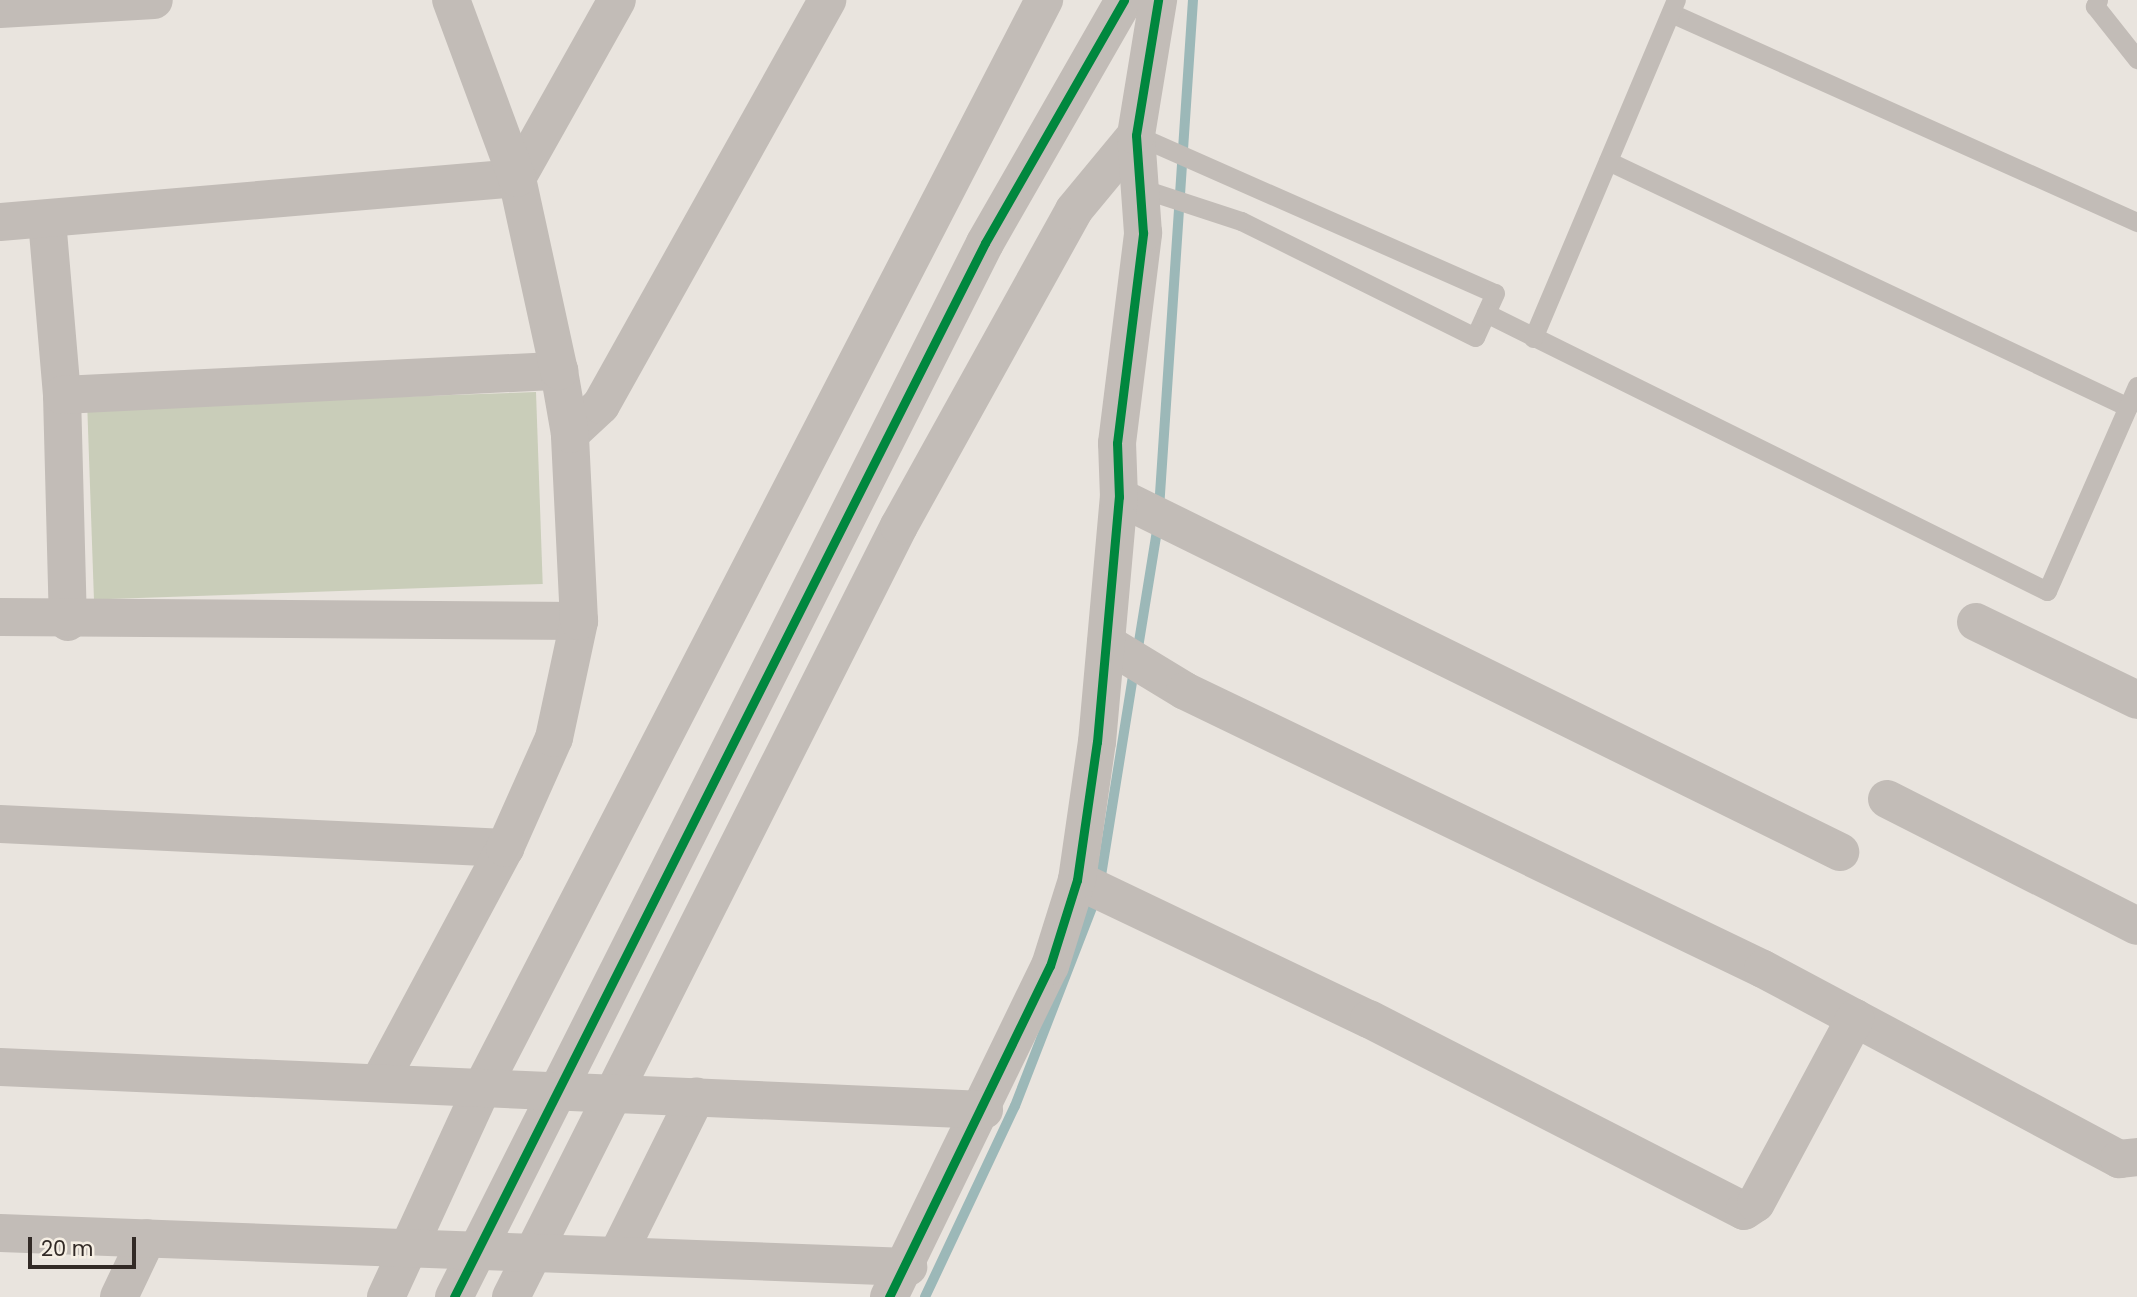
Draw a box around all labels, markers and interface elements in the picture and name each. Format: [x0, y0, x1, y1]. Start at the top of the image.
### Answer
scale bar [32, 1224, 140, 1268]
text: 20 m [41, 1234, 94, 1263]

